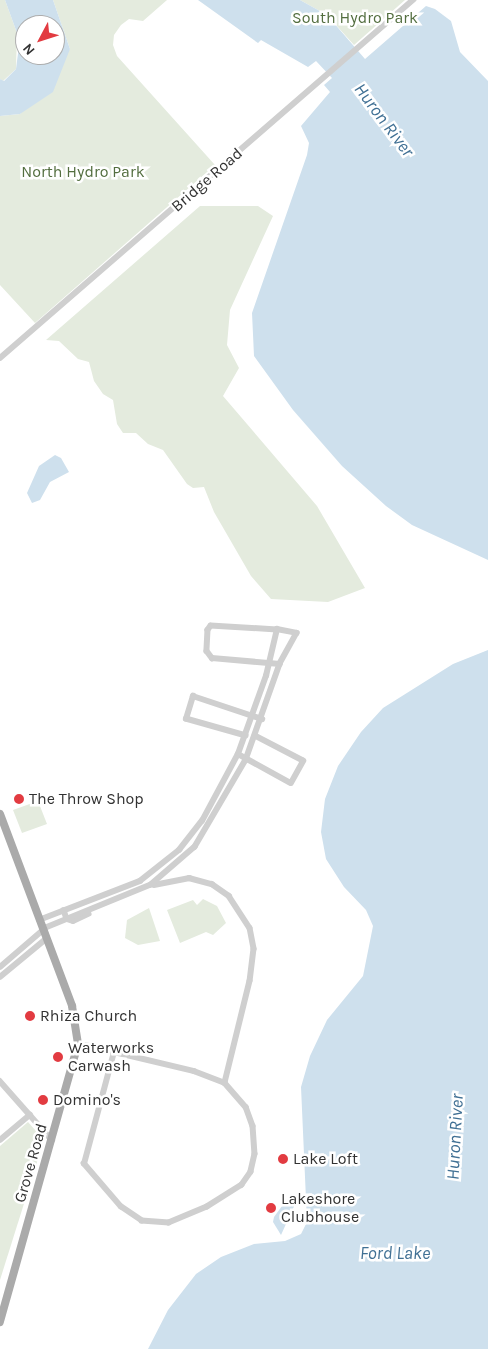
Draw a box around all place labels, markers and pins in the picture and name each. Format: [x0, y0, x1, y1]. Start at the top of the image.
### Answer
place label: The Throw Shop [29, 789, 144, 809]
marker: The Throw Shop [13, 793, 25, 805]
place label: Rhiza Church [40, 1006, 137, 1026]
marker: Rhiza Church [24, 1010, 36, 1022]
place label: Waterworks Carwash [68, 1038, 154, 1076]
marker: Waterworks Carwash [52, 1051, 64, 1063]
place label: Domino's [53, 1090, 121, 1110]
marker: Domino's [37, 1094, 49, 1106]
place label: Lake Loft [293, 1149, 358, 1169]
marker: Lake Loft [277, 1153, 289, 1165]
place label: Lakeshore Clubhouse [281, 1189, 359, 1227]
marker: Lakeshore Clubhouse [265, 1202, 277, 1214]

